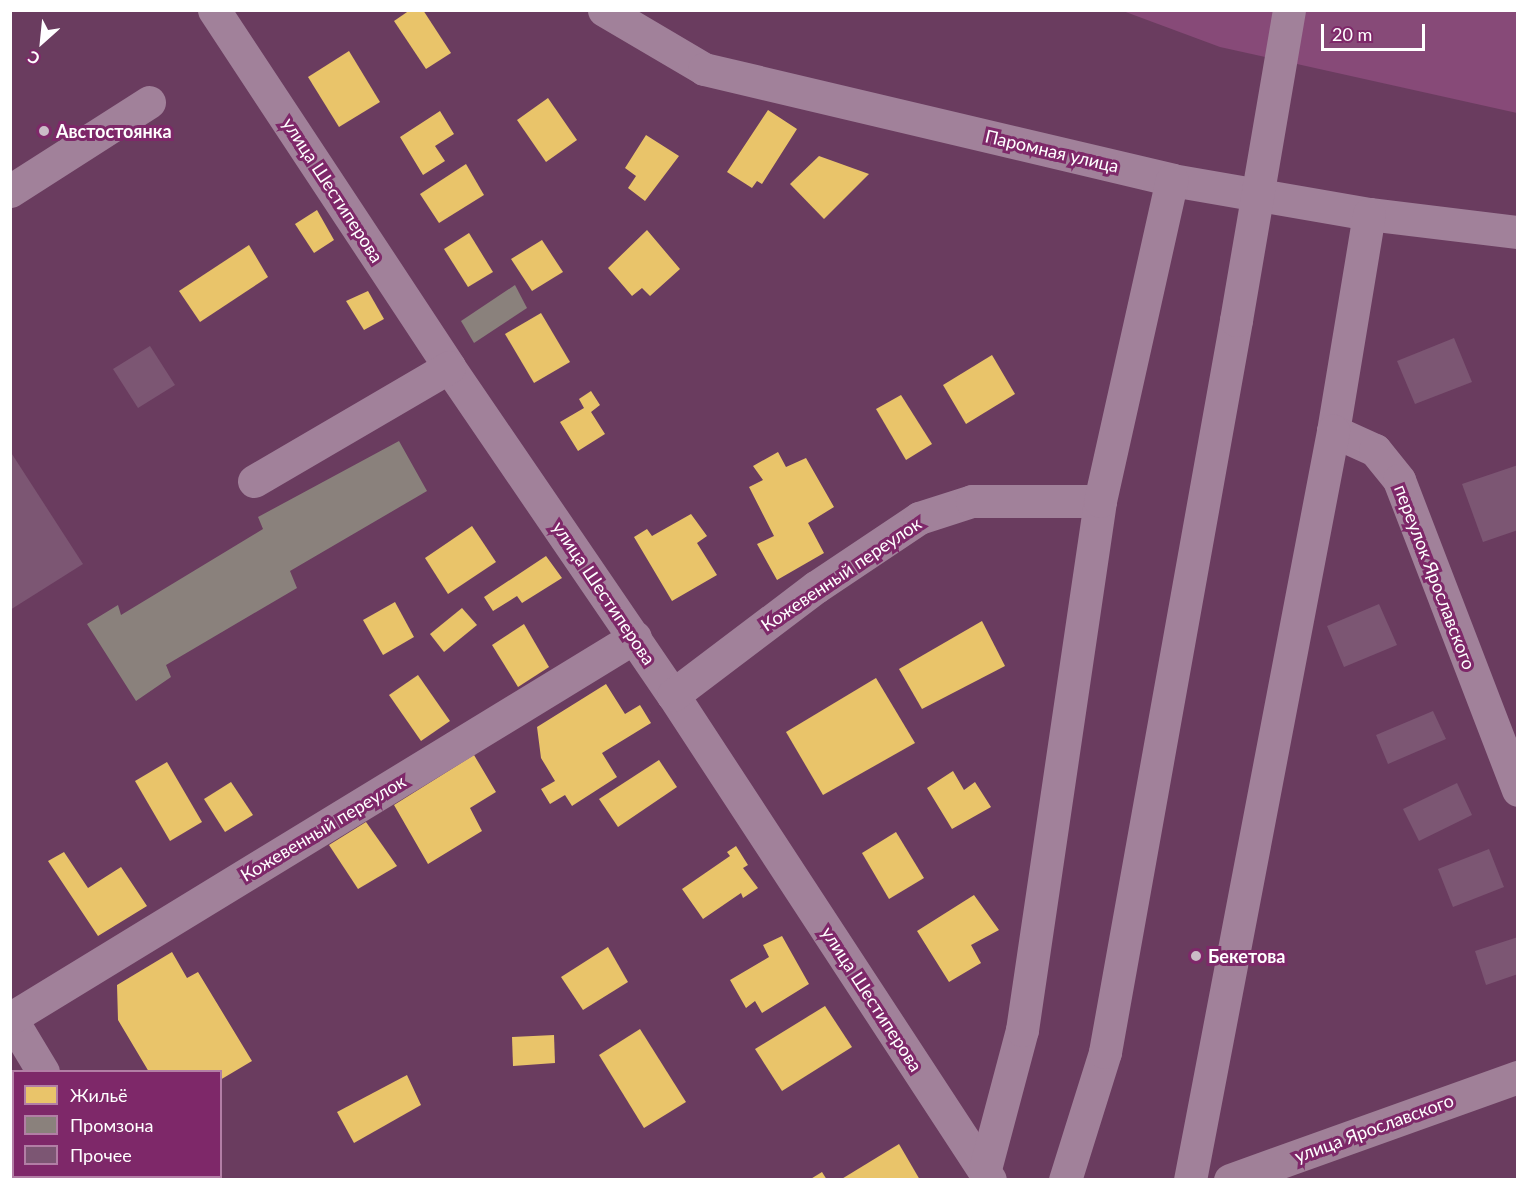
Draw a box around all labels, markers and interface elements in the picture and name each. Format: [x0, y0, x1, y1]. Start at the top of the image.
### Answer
north arrow [12, 12, 72, 72]
scale bar [1324, 12, 1428, 50]
text: 20 m [1332, 23, 1372, 45]
text: С [25, 48, 43, 69]
street label: улица Шестиперова [278, 114, 388, 266]
place label: Австостоянка [56, 120, 172, 142]
marker: Австостоянка [37, 124, 51, 138]
street label: Паромная улица [983, 125, 1121, 177]
street label: переулок Ярославского [1390, 482, 1480, 672]
street label: Кожевенный переулок [757, 512, 925, 636]
street label: улица Шестиперова [548, 517, 660, 669]
street label: Кожевенный переулок [237, 770, 409, 886]
street label: улица Шестиперова [817, 923, 927, 1075]
place label: Бекетова [1208, 945, 1285, 967]
marker: Бекетова [1189, 949, 1203, 963]
legend [12, 1070, 222, 1178]
text: Жильё [70, 1084, 128, 1106]
street label: улица Ярославского [1291, 1089, 1457, 1167]
text: Промзона [70, 1114, 153, 1136]
text: Прочее [70, 1144, 132, 1166]

